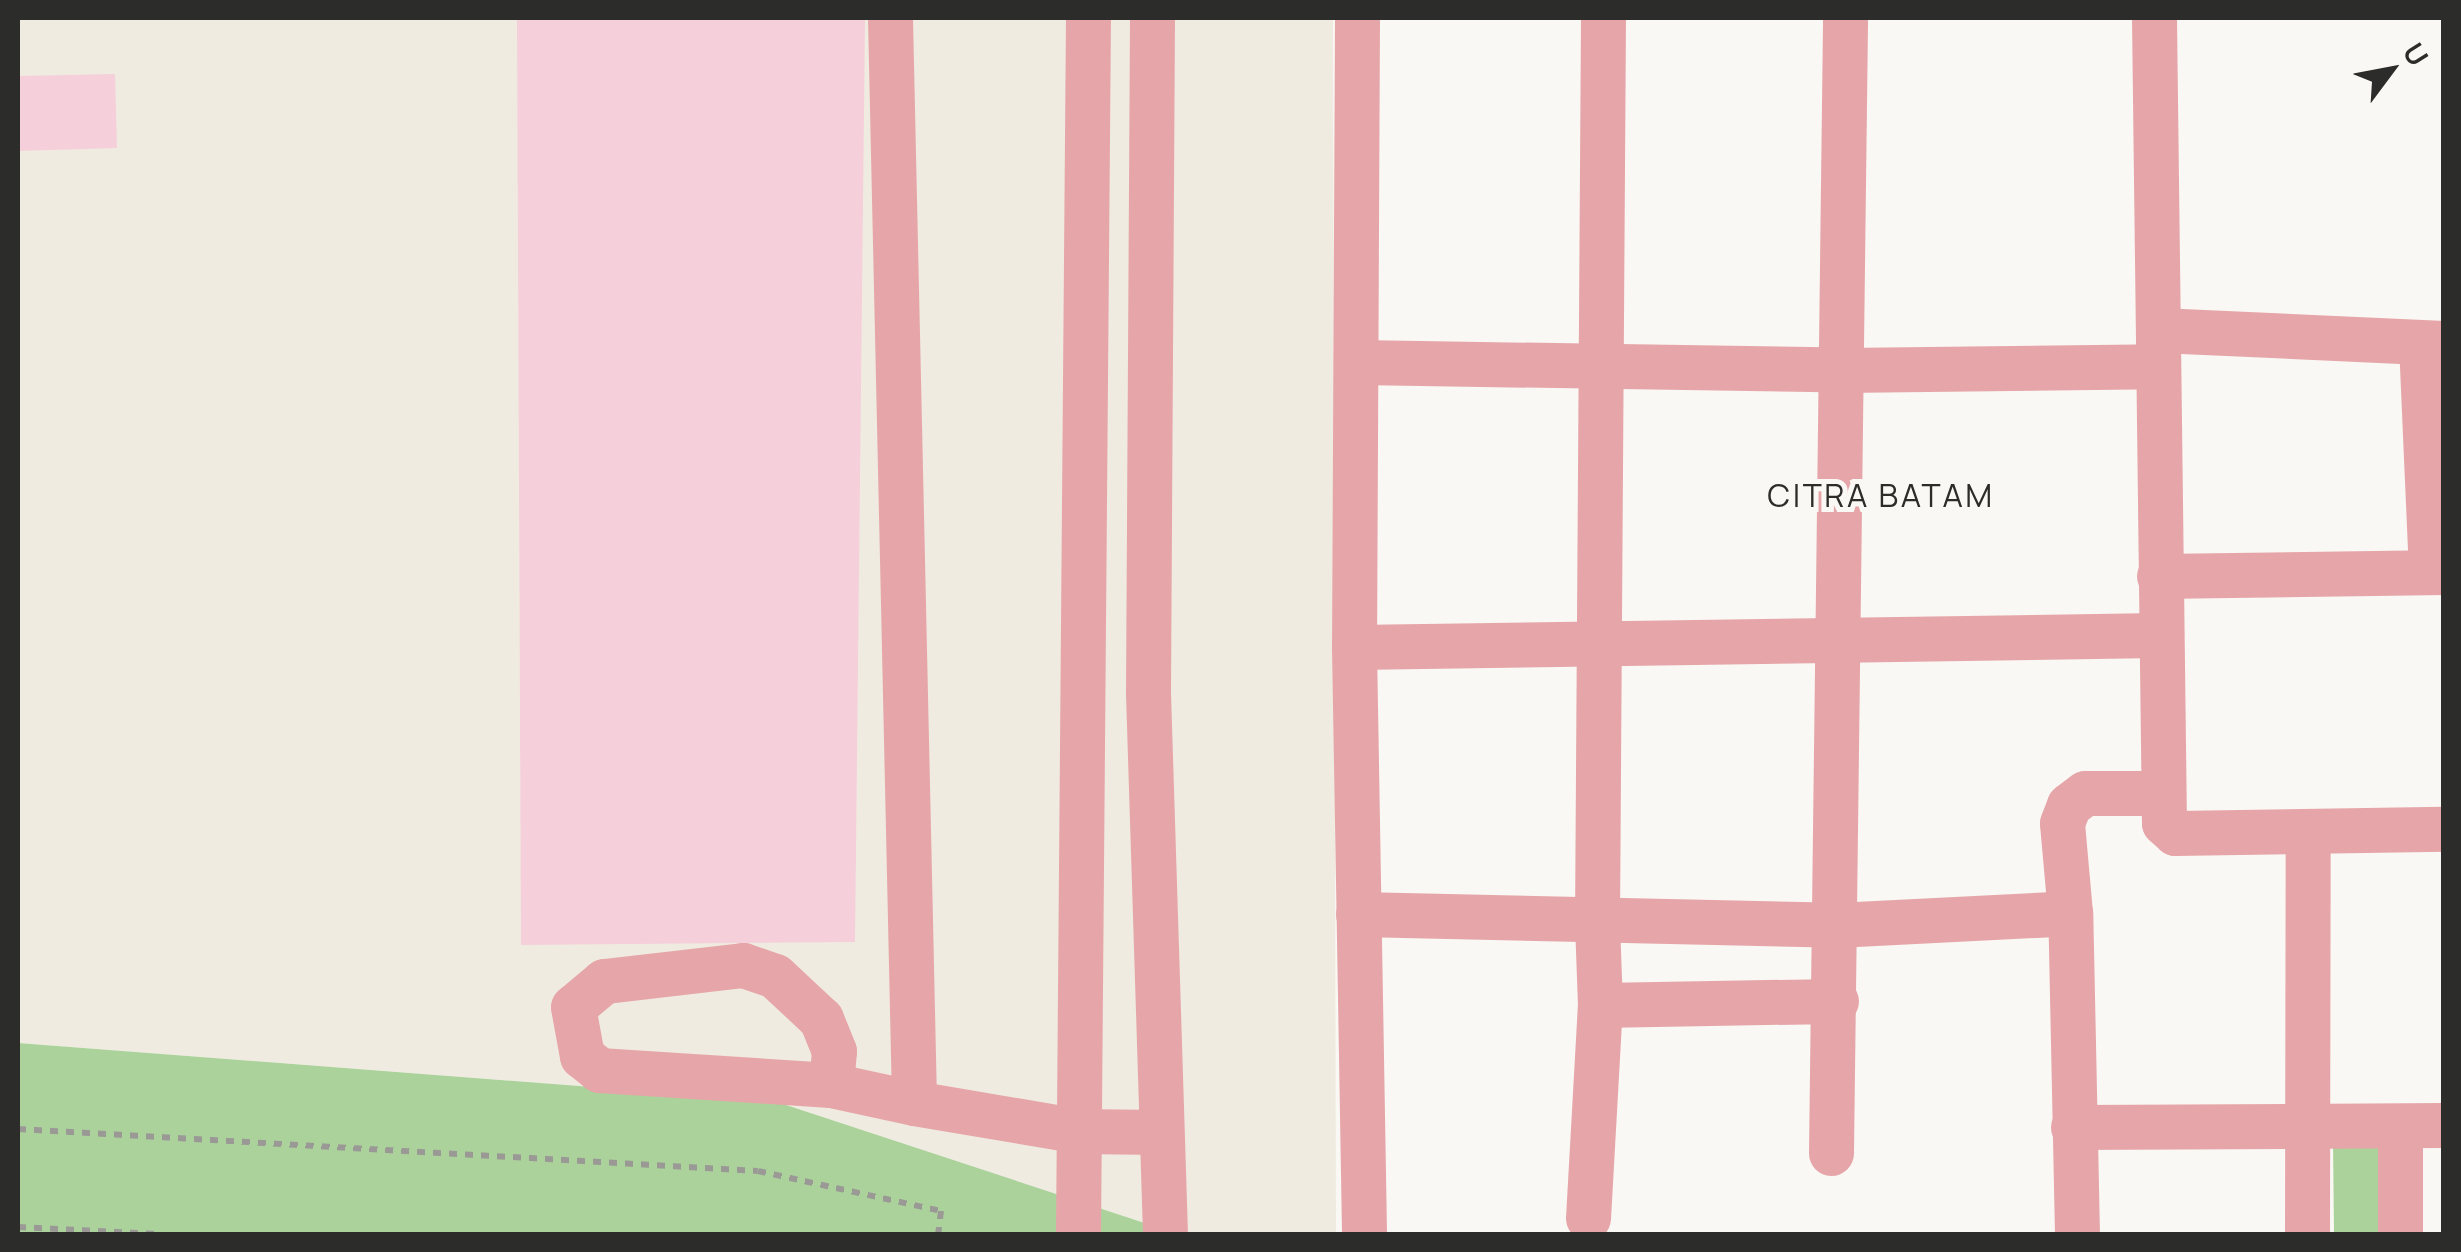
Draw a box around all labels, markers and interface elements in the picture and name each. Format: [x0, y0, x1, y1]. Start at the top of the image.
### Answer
north arrow [2341, 20, 2441, 120]
text: U [2395, 35, 2438, 73]
district label: CITRA BATAM [1767, 476, 1995, 514]

